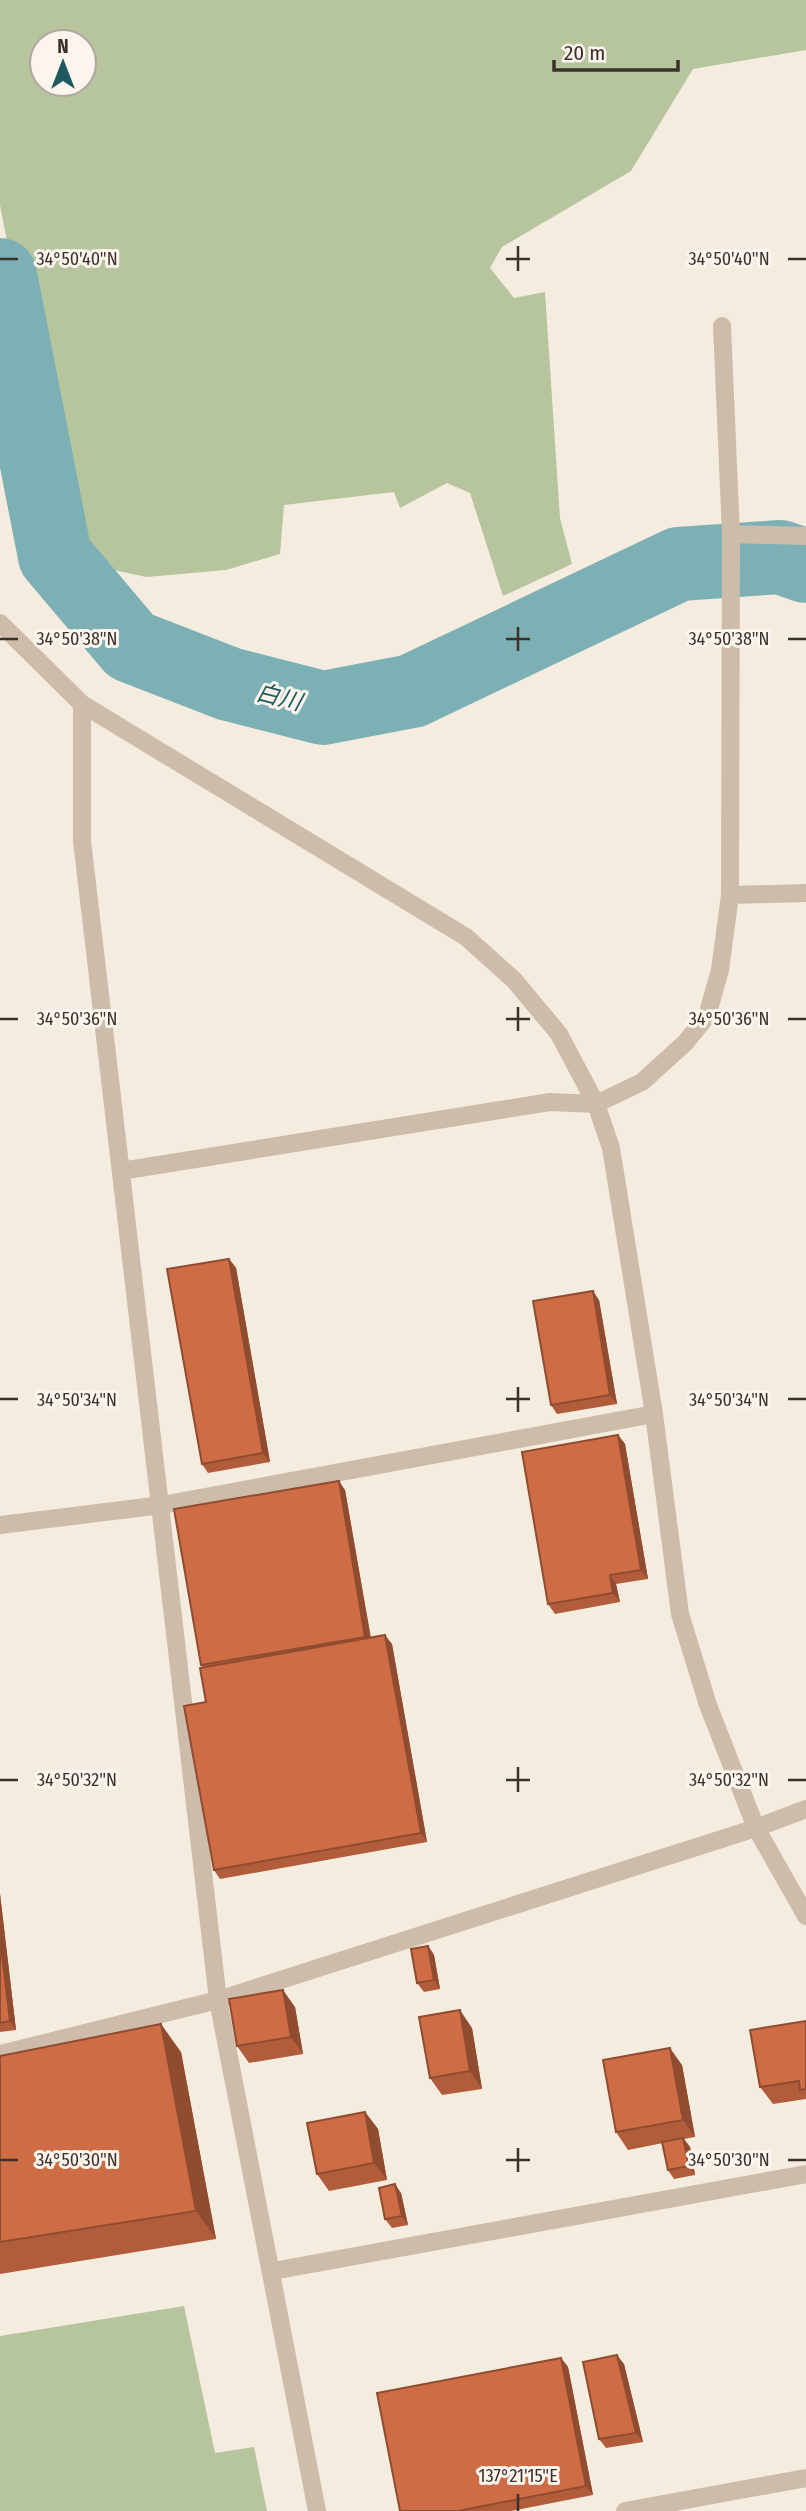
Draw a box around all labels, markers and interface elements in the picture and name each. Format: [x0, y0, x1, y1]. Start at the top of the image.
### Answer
north arrow [28, 28, 98, 98]
scale bar [554, 28, 678, 72]
text: N [57, 35, 69, 58]
text: 20 m [564, 40, 605, 66]
text: 34°50'40"N [36, 248, 118, 270]
text: 34°50'40"N [688, 248, 770, 270]
text: 34°50'38"N [37, 628, 117, 650]
text: 34°50'38"N [689, 628, 769, 650]
water label: 白川 [253, 678, 308, 717]
text: 34°50'36"N [37, 1008, 117, 1030]
text: 34°50'36"N [689, 1008, 769, 1030]
text: 34°50'34"N [37, 1389, 117, 1411]
text: 34°50'34"N [689, 1389, 769, 1411]
text: 34°50'32"N [37, 1769, 117, 1791]
text: 34°50'32"N [689, 1769, 769, 1791]
text: 34°50'30"N [36, 2149, 118, 2171]
text: 34°50'30"N [688, 2149, 770, 2171]
text: 137°21'15"E [478, 2465, 558, 2487]

